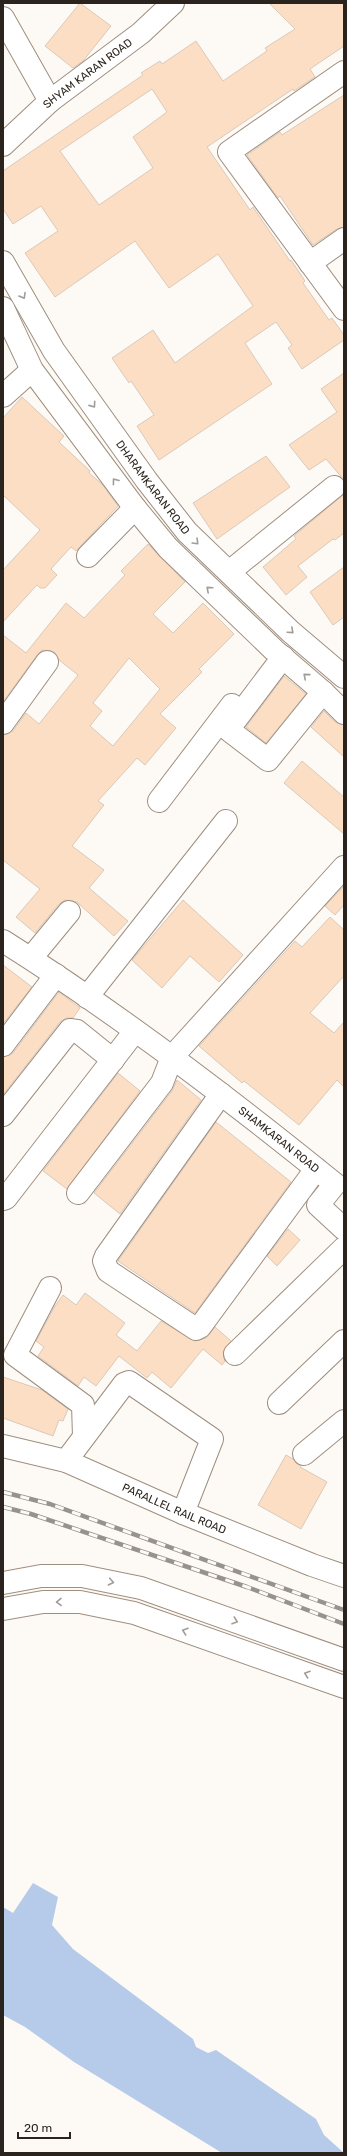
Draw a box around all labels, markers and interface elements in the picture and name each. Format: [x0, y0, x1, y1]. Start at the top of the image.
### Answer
street label: SHYAM KARAN ROAD [40, 36, 135, 111]
one-way arrow [18, 292, 25, 299]
one-way arrow [88, 401, 96, 408]
street label: DHARAMKARAN ROAD [113, 438, 192, 537]
one-way arrow [112, 478, 120, 485]
one-way arrow [192, 537, 199, 545]
one-way arrow [207, 587, 214, 594]
one-way arrow [286, 627, 294, 634]
one-way arrow [303, 674, 310, 681]
street label: SHAMKARAN ROAD [236, 1104, 322, 1176]
street label: PARALLEL RAIL ROAD [120, 1481, 228, 1537]
one-way arrow [108, 1577, 114, 1585]
one-way arrow [56, 1598, 62, 1606]
one-way arrow [231, 1616, 238, 1625]
one-way arrow [181, 1627, 188, 1636]
one-way arrow [304, 1670, 311, 1679]
scale bar [18, 2114, 70, 2140]
text: 20 m [24, 2121, 52, 2135]

